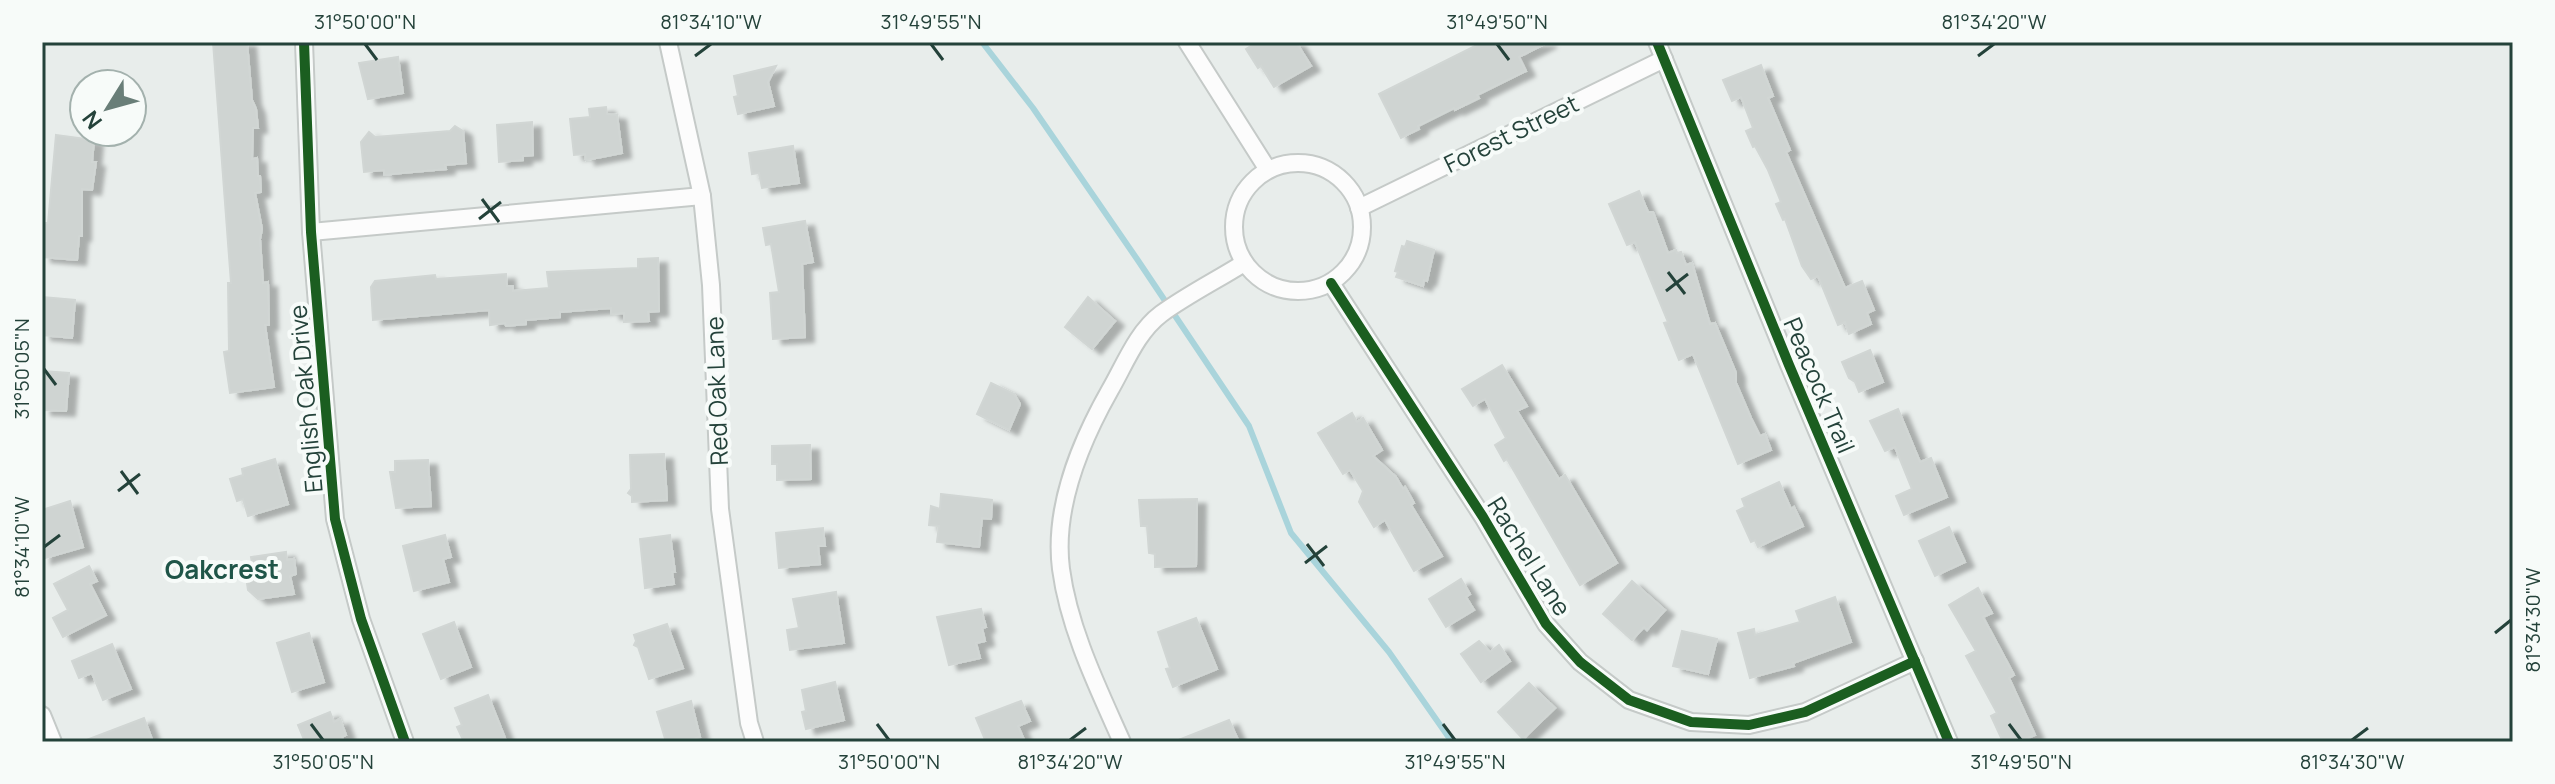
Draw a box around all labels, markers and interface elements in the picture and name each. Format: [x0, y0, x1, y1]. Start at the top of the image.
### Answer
text: 31°50'00"N [314, 8, 416, 35]
text: 81°34'10"W [660, 8, 762, 35]
text: 31°49'55"N [881, 8, 981, 35]
text: 31°49'50"N [1446, 8, 1548, 35]
text: 81°34'20"W [1941, 8, 2047, 35]
north arrow [68, 68, 148, 148]
street label: Forest Street [1438, 86, 1584, 180]
text: N [75, 105, 109, 135]
street label: English Oak Drive [280, 304, 330, 494]
street label: Peacock Trail [1777, 312, 1863, 458]
street label: Red Oak Lane [697, 316, 735, 466]
text: 31°50'05"N [8, 318, 35, 420]
street label: Rachel Lane [1480, 490, 1580, 622]
text: 81°34'10"W [8, 496, 35, 598]
district label: Oakcrest [165, 551, 279, 587]
text: 81°34'30"W [2519, 567, 2546, 672]
text: 31°50'05"N [272, 748, 374, 775]
text: 31°50'00"N [838, 748, 940, 775]
text: 81°34'20"W [1017, 748, 1123, 775]
text: 31°49'55"N [1405, 748, 1505, 775]
text: 31°49'50"N [1970, 748, 2072, 775]
text: 81°34'30"W [2300, 748, 2405, 775]

